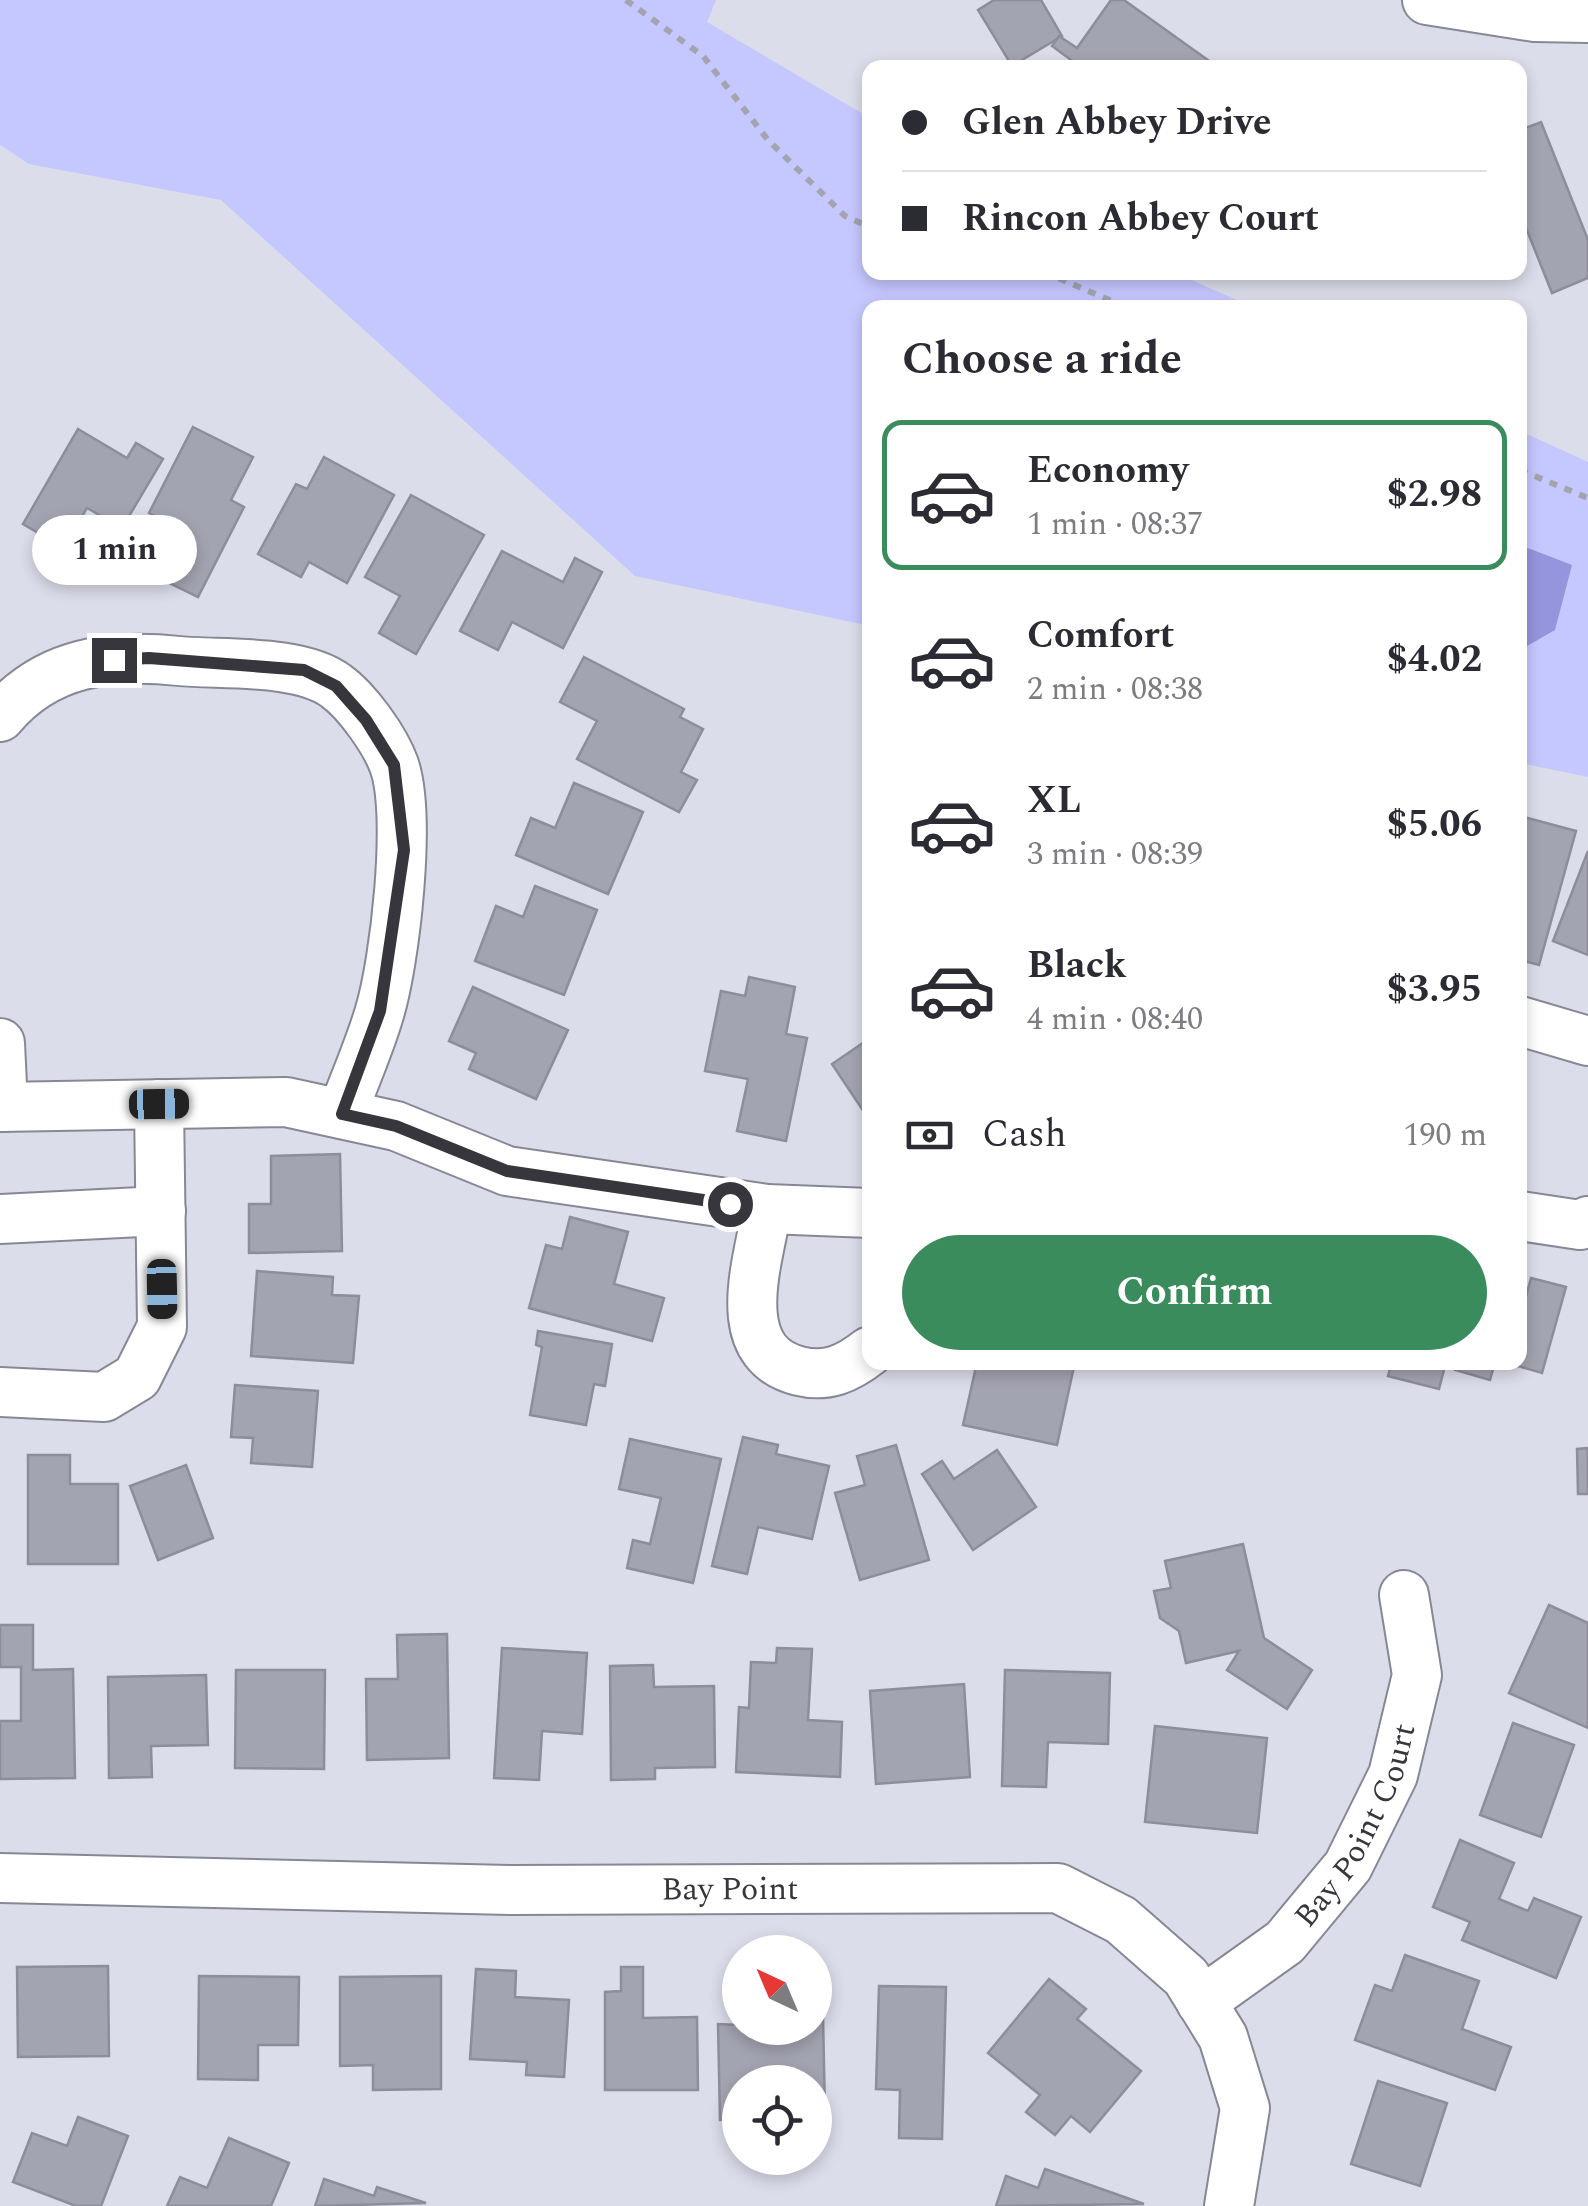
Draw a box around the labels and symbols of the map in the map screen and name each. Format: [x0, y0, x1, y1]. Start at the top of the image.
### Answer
callout: 1 min [32, 515, 196, 585]
route end [92, 638, 137, 683]
car [129, 1088, 189, 1120]
route start [708, 1182, 753, 1227]
car [146, 1259, 178, 1319]
street label: Bay Point Court [1282, 1718, 1429, 1938]
street label: Bay Point [661, 1864, 798, 1914]
north arrow [722, 1935, 832, 2045]

